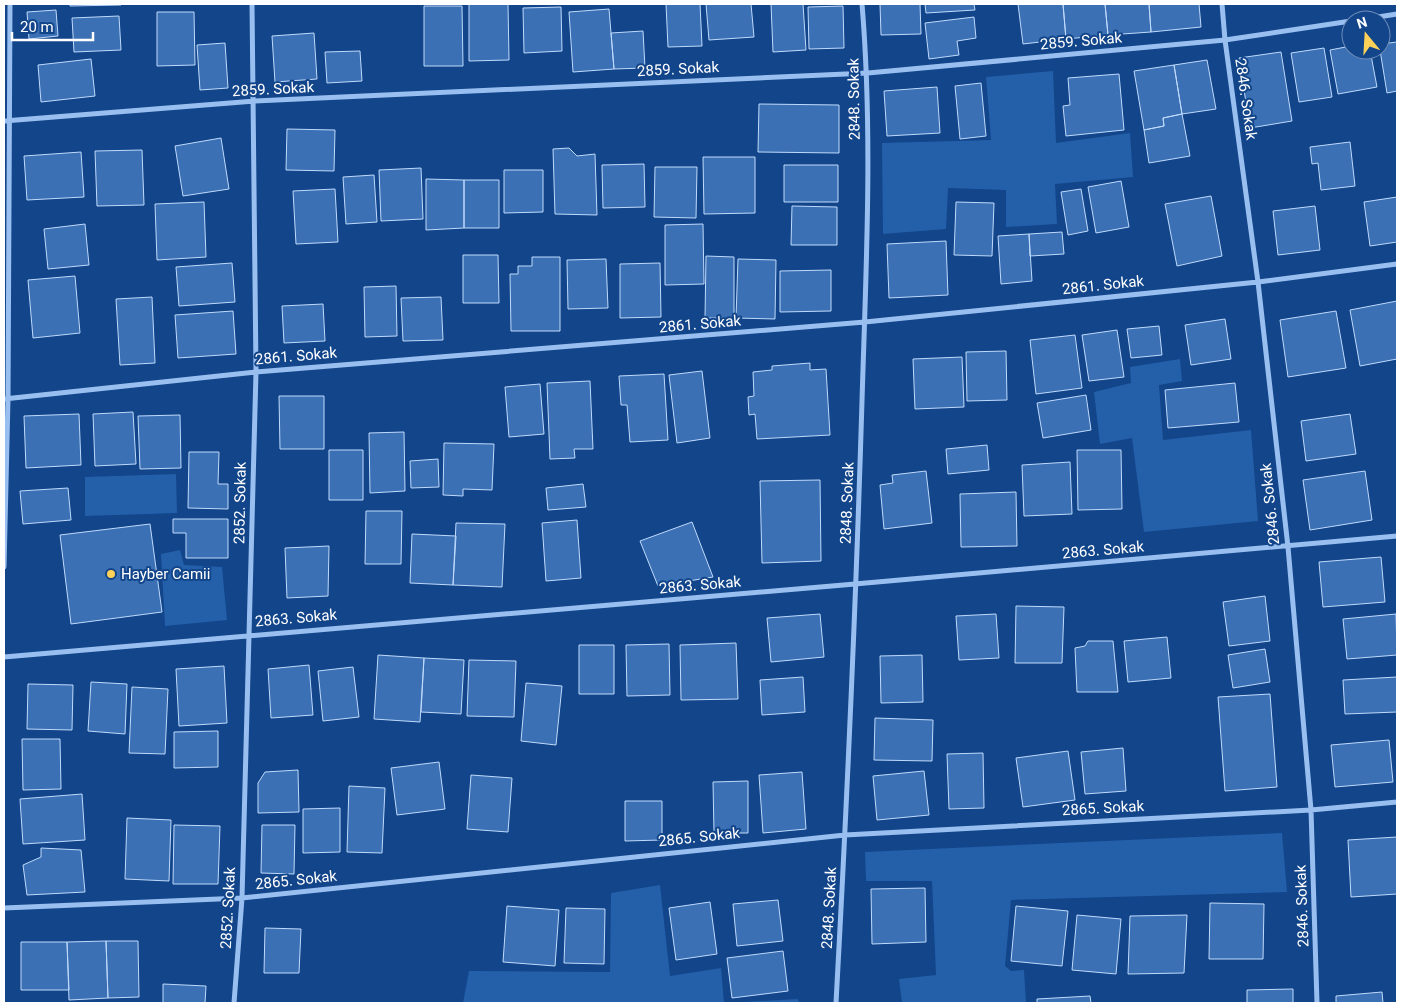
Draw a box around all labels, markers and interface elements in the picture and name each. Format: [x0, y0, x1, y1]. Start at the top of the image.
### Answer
scale bar [12, 10, 94, 42]
north arrow [1341, 10, 1391, 60]
text: N [1355, 13, 1369, 32]
text: 20 m [20, 18, 54, 36]
street label: 2859. Sokak [1039, 28, 1123, 54]
street label: 2848. Sokak [844, 57, 864, 140]
street label: 2846. Sokak [1231, 57, 1261, 141]
street label: 2859. Sokak [636, 58, 720, 80]
street label: 2859. Sokak [231, 78, 315, 100]
street label: 2861. Sokak [1061, 272, 1145, 298]
street label: 2861. Sokak [658, 311, 742, 337]
street label: 2861. Sokak [254, 343, 338, 369]
street label: 2852. Sokak [230, 461, 250, 544]
street label: 2848. Sokak [837, 461, 857, 544]
street label: 2846. Sokak [1257, 462, 1283, 546]
street label: 2863. Sokak [1061, 537, 1145, 563]
place label: Hayber Camii [121, 565, 210, 583]
marker: Hayber Camii [105, 568, 117, 580]
street label: 2863. Sokak [658, 572, 742, 598]
street label: 2863. Sokak [254, 605, 338, 631]
street label: 2865. Sokak [1061, 797, 1145, 819]
street label: 2865. Sokak [657, 824, 741, 850]
street label: 2846. Sokak [1292, 864, 1312, 947]
street label: 2852. Sokak [217, 866, 239, 950]
street label: 2848. Sokak [818, 866, 840, 950]
street label: 2865. Sokak [254, 867, 338, 893]

